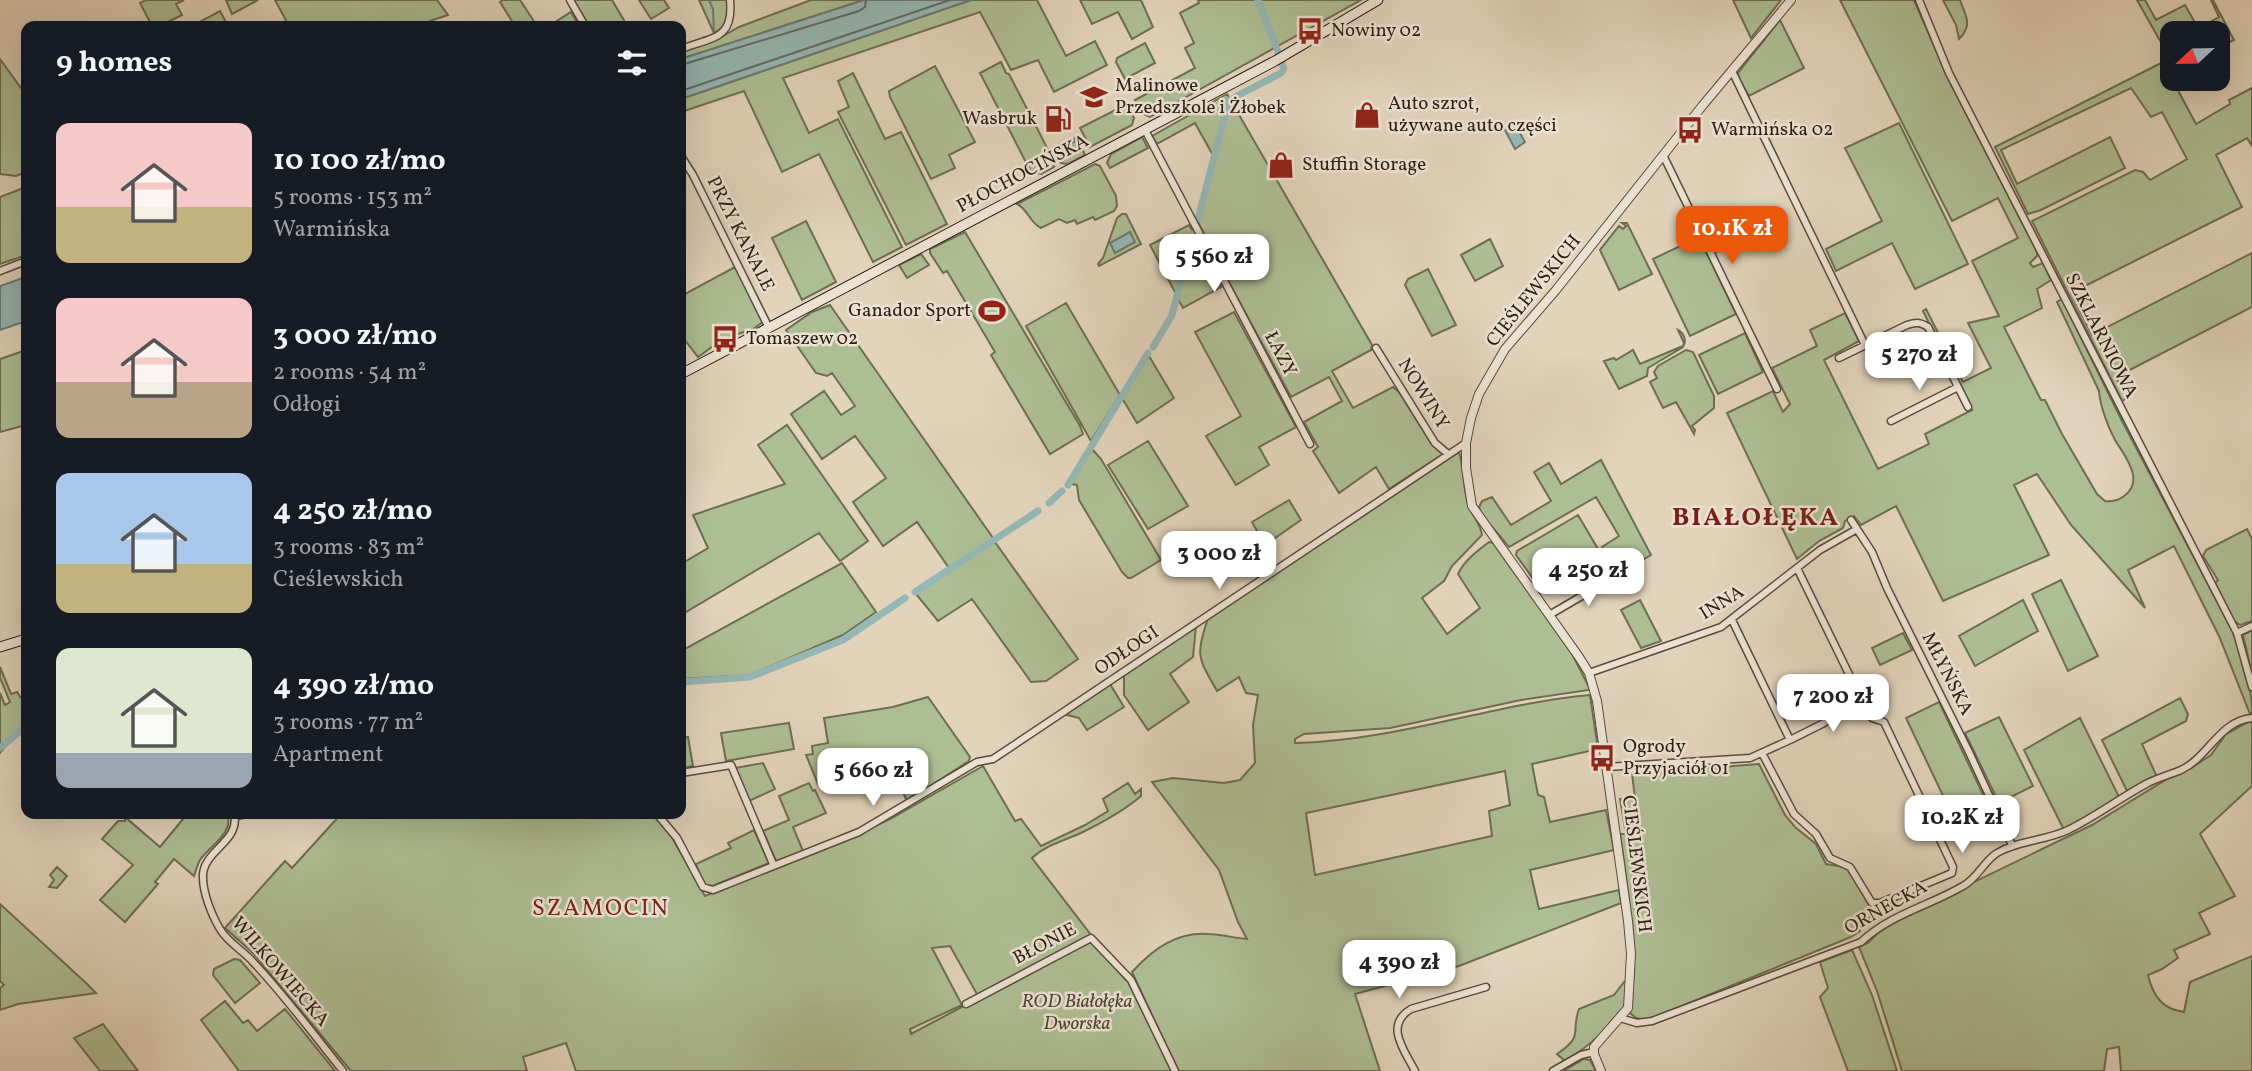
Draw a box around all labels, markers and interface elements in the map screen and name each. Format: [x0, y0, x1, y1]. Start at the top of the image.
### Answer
bus stop icon: Nowiny 02 [1295, 16, 1325, 46]
place label: Nowiny 02 [1331, 18, 1421, 44]
north arrow [2160, 21, 2230, 91]
map controls [2160, 21, 2230, 91]
text: 9 homes [56, 42, 172, 84]
icon: filters [613, 44, 651, 82]
place label: Malinowe Przedszkole i Żłobek [1115, 73, 1286, 121]
school or university icon: Malinowe Przedszkole i Żłobek [1079, 82, 1109, 112]
place label: Auto szrot, używane auto części [1388, 91, 1557, 139]
shop icon: Auto szrot, używane auto części [1352, 100, 1382, 130]
fuel station icon: Wasbruk [1043, 104, 1073, 134]
place label: Wasbruk [962, 106, 1037, 132]
bus stop icon: Warmińska 02 [1675, 115, 1705, 145]
place label: Warmińska 02 [1711, 117, 1833, 143]
street label: PŁOCHOCIŃSKA [952, 128, 1094, 220]
text: 10 100 zł/mo [273, 140, 446, 182]
shop icon: Stuffin Storage [1266, 150, 1296, 180]
icon: home [112, 151, 196, 235]
place label: Stuffin Storage [1302, 152, 1426, 178]
street label: PRZY KANALE [700, 172, 780, 296]
text: 5 rooms · 153 m² [273, 182, 432, 214]
pin: 10.1K zł [1660, 206, 1804, 266]
text: 10.1K zł [1692, 213, 1772, 245]
text: Warmińska [273, 214, 390, 246]
street label: CIEŚLEWSKICH [1480, 229, 1588, 353]
pin: 5 560 zł [1142, 234, 1286, 294]
text: 5 560 zł [1175, 241, 1253, 273]
street label: SZKLARNIOWA [2058, 269, 2144, 403]
sports icon: Ganador Sport [977, 296, 1007, 326]
place label: Ganador Sport [848, 298, 971, 324]
text: 3 000 zł/mo [273, 315, 437, 357]
bus stop icon: Tomaszew 02 [710, 324, 740, 354]
icon: home [112, 326, 196, 410]
place label: Tomaszew 02 [746, 326, 858, 352]
street label: ŁAZY [1257, 327, 1303, 381]
pin: 5 270 zł [1847, 332, 1991, 392]
text: 5 270 zł [1881, 339, 1957, 371]
street label: NOWINY [1391, 353, 1455, 435]
text: 2 rooms · 54 m² [273, 357, 426, 389]
text: Odłogi [273, 389, 341, 421]
text: 4 250 zł/mo [273, 490, 432, 532]
district label: BIAŁOŁĘKA [1672, 500, 1840, 536]
icon: home [112, 501, 196, 585]
text: 3 rooms · 83 m² [273, 532, 424, 564]
pin: 3 000 zł [1147, 532, 1291, 591]
text: 3 000 zł [1177, 538, 1261, 570]
pin: 4 250 zł [1516, 548, 1660, 608]
text: 4 250 zł [1548, 555, 1628, 587]
text: Cieślewskich [273, 564, 404, 596]
street label: INNA [1695, 579, 1749, 627]
street label: ODŁOGI [1090, 620, 1164, 682]
street label: MŁYŃSKA [1915, 628, 1979, 720]
text: 4 390 zł/mo [273, 665, 434, 707]
pin: 7 200 zł [1761, 674, 1905, 734]
icon: home [112, 676, 196, 760]
text: 7 200 zł [1793, 681, 1873, 713]
text: 3 rooms · 77 m² [273, 707, 423, 739]
place label: Ogrody Przyjaciół 01 [1623, 734, 1729, 782]
text: Apartment [273, 739, 384, 771]
bus stop icon: Ogrody Przyjaciół 01 [1587, 743, 1617, 773]
pin: 5 660 zł [801, 748, 945, 808]
text: 5 660 zł [833, 755, 913, 787]
street label: CIEŚLEWSKICH [1615, 794, 1657, 934]
pin: 10.2K zł [1890, 796, 2034, 855]
text: 10.2K zł [1921, 802, 2003, 834]
street label: ORNECKA [1840, 875, 1932, 941]
district label: SZAMOCIN [532, 893, 670, 925]
street label: WILKOWIECKA [225, 911, 335, 1033]
street label: BŁONIE [1009, 916, 1081, 972]
pin: 4 390 zł [1327, 940, 1471, 1000]
text: 4 390 zł [1358, 947, 1440, 979]
park label: ROD Białołęka Dworska [1021, 989, 1133, 1037]

